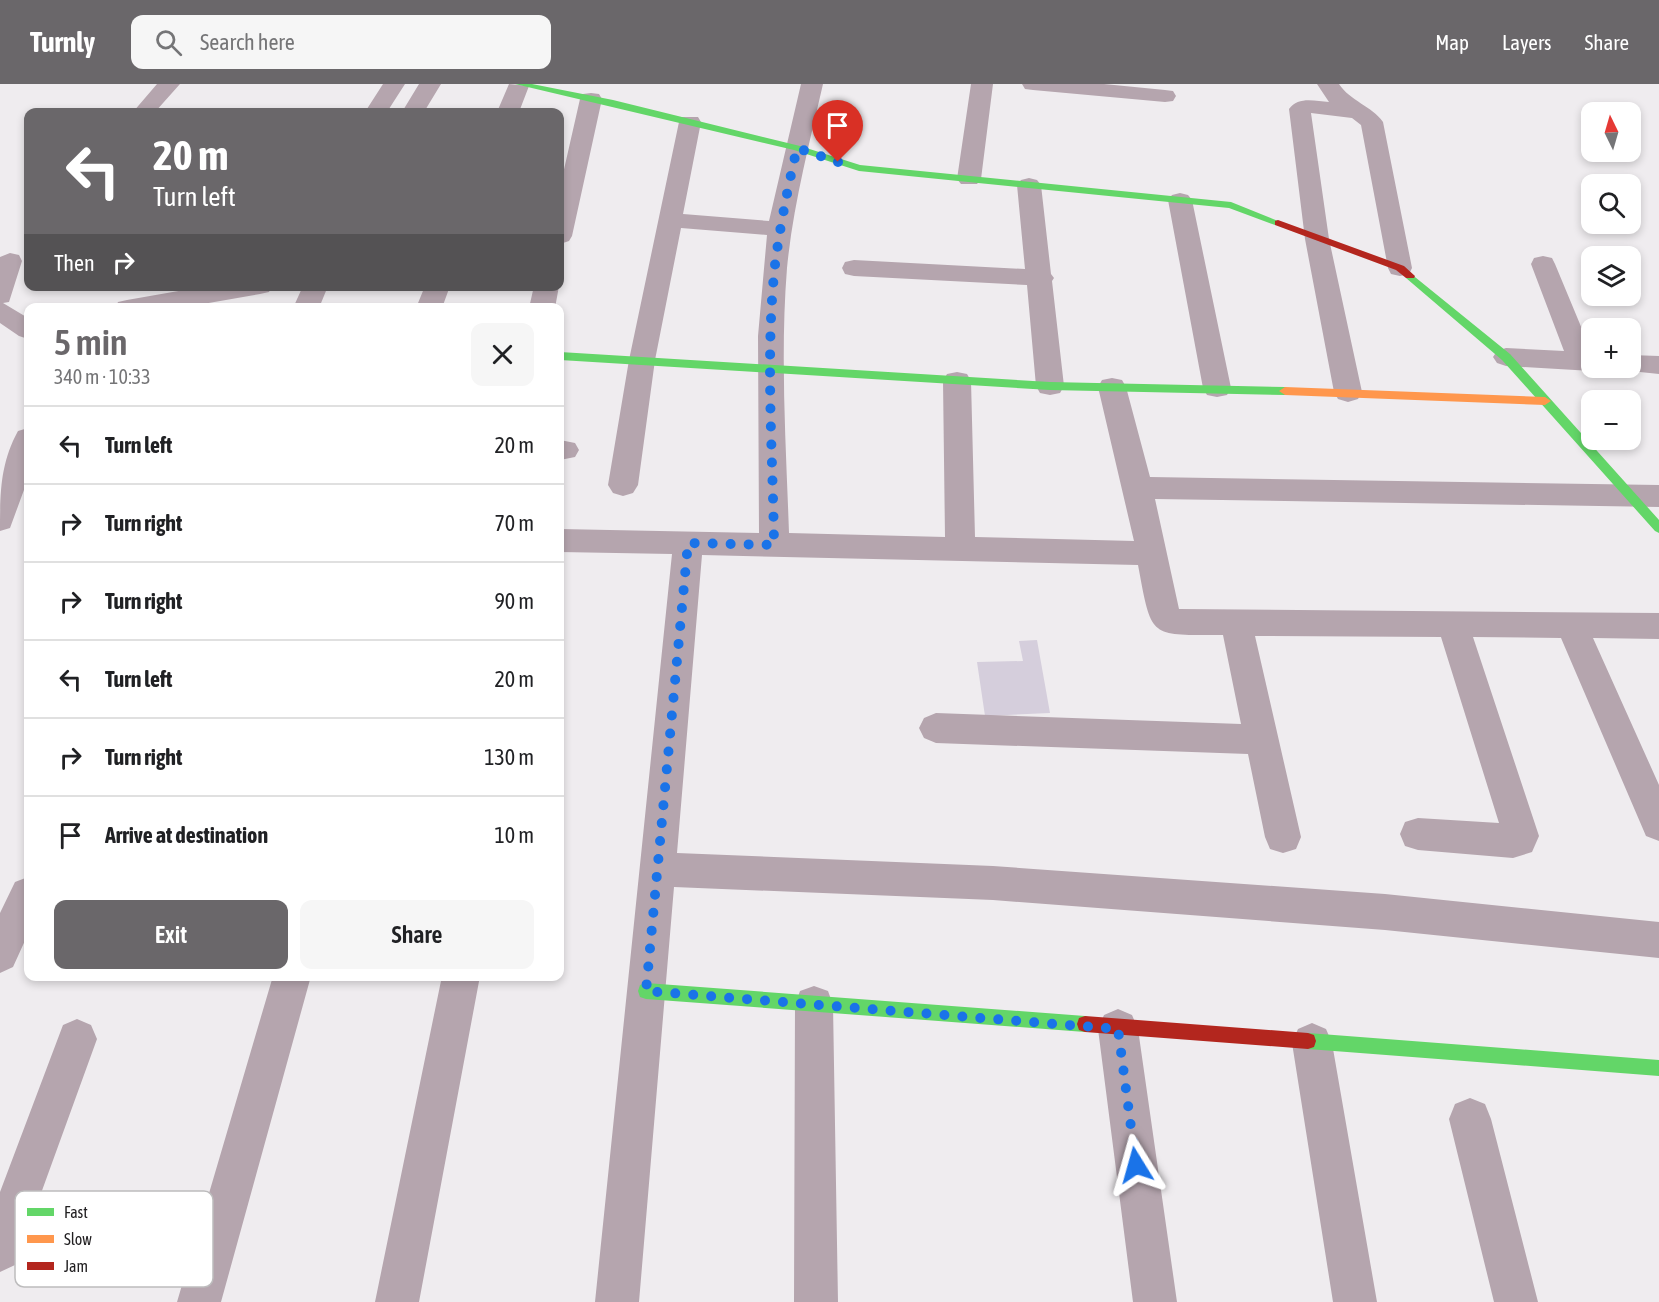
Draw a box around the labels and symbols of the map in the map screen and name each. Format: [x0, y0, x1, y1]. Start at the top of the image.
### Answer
pin [812, 100, 863, 162]
north arrow [1581, 102, 1641, 162]
position arrow [1104, 1133, 1168, 1197]
legend [15, 1191, 213, 1287]
text: Fast [64, 1203, 88, 1221]
text: Slow [64, 1230, 92, 1248]
text: Jam [64, 1257, 88, 1275]

